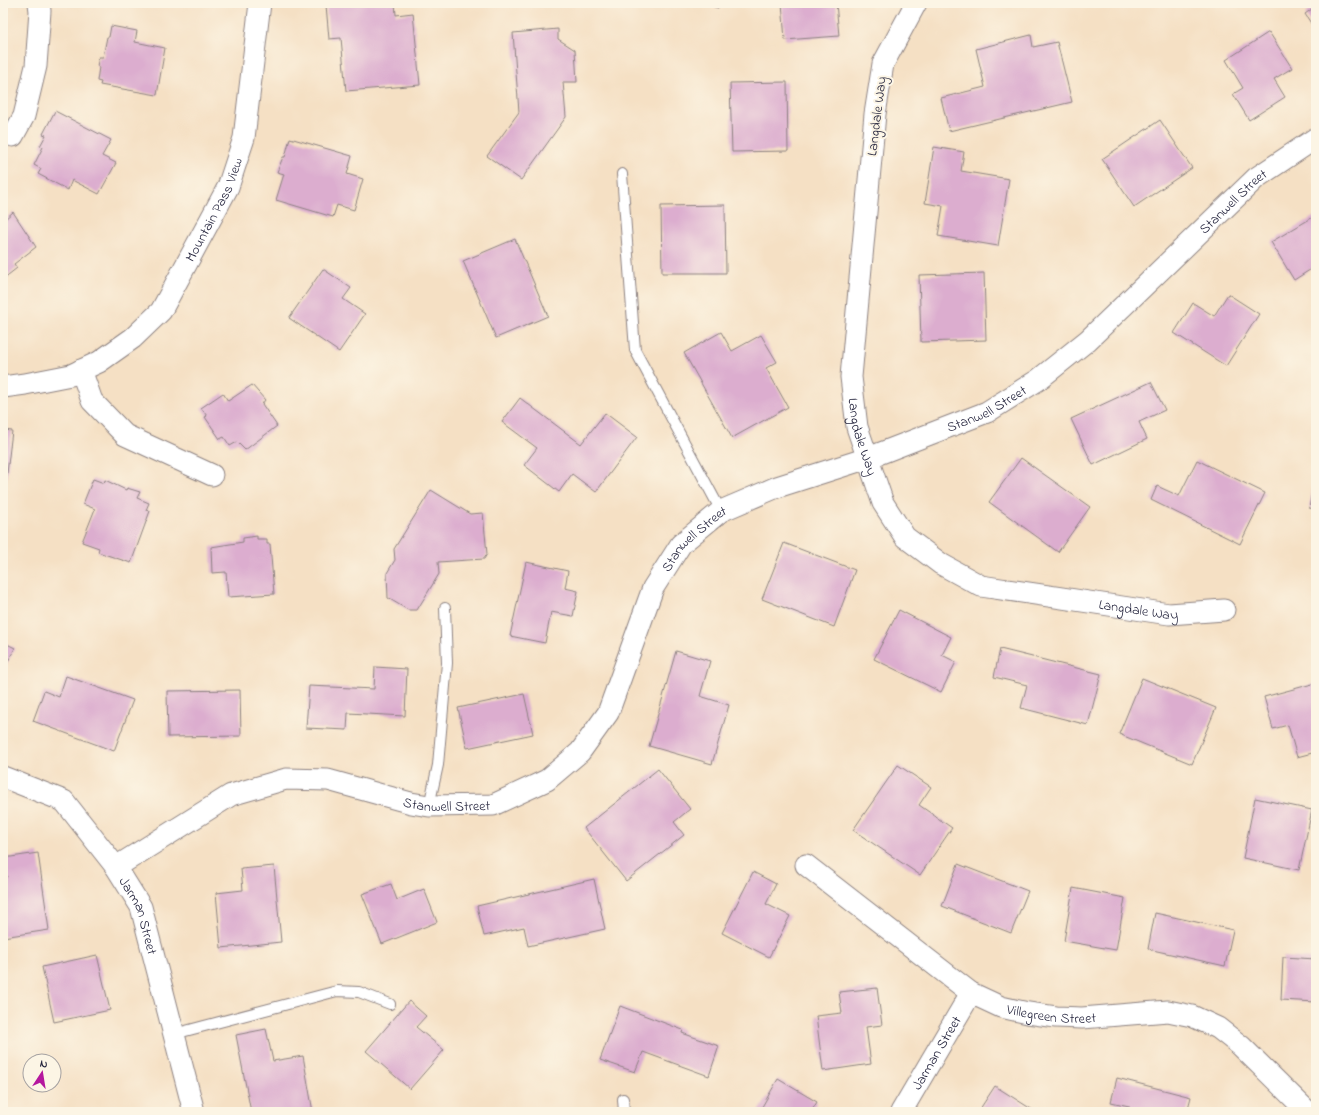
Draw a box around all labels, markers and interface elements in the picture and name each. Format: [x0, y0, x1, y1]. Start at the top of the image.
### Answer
street label: Langdale Way [862, 75, 894, 157]
street label: Mountain Pass View [180, 155, 249, 266]
street label: Stanwell Street [1195, 164, 1272, 240]
street label: Stanwell Street [944, 381, 1031, 439]
street label: Langdale Way [842, 397, 882, 479]
street label: Stanwell Street [657, 501, 730, 576]
street label: Langdale Way [1097, 595, 1179, 627]
street label: Stanwell Street [400, 792, 491, 818]
street label: Jarman Street [113, 873, 162, 957]
street label: Villegreen Street [1003, 999, 1097, 1030]
street label: Jarman Street [907, 1012, 967, 1094]
north arrow [22, 1053, 62, 1093]
text: N [39, 1056, 49, 1073]

